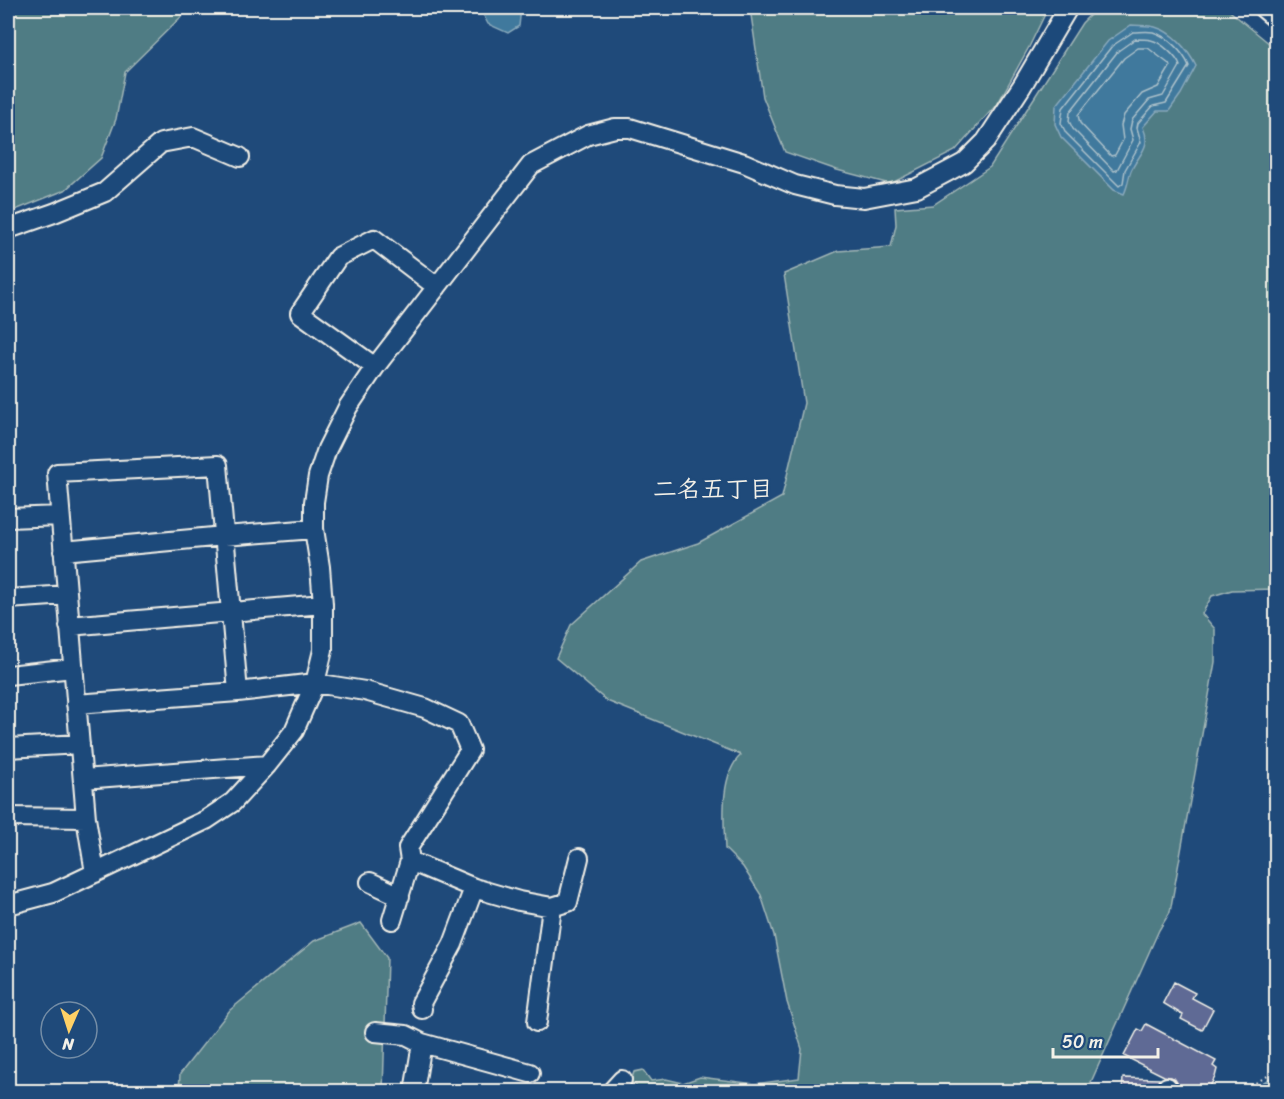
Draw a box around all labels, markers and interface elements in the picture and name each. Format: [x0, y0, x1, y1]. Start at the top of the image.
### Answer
district label: 二名五丁目 [653, 468, 773, 510]
north arrow [39, 1000, 99, 1060]
scale bar [1053, 1021, 1158, 1059]
text: 50 m [1062, 1026, 1103, 1058]
text: N [61, 1030, 76, 1059]

